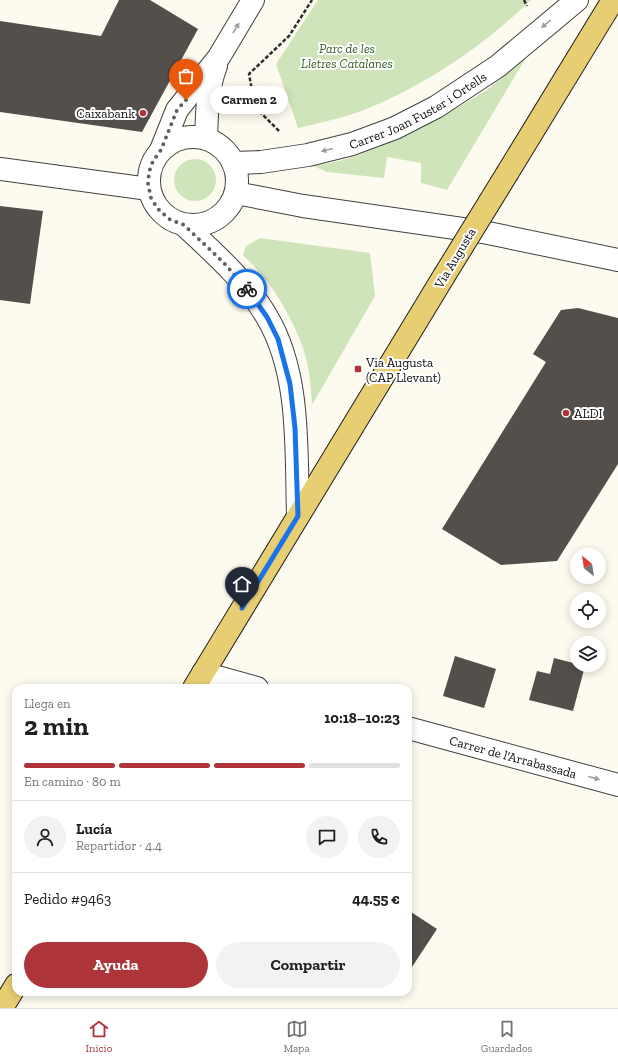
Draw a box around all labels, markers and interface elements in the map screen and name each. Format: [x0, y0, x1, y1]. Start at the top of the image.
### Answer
one-way arrow [541, 20, 552, 29]
one-way arrow [232, 23, 240, 34]
park label: Parc de les Lletres Catalanes [301, 41, 393, 71]
pin [169, 59, 203, 100]
icon: bag [175, 65, 197, 87]
street label: Carrer Joan Fuster i Ortells [347, 68, 489, 152]
callout: Carmen 2 [210, 86, 288, 114]
text: Carmen 2 [221, 92, 277, 107]
place label: Caixabank [76, 106, 135, 121]
marker: Caixabank [138, 108, 148, 118]
one-way arrow [321, 148, 333, 154]
street label: Via Augusta [431, 225, 479, 292]
courier [227, 269, 267, 309]
icon: bike [236, 278, 258, 300]
place label: Via Augusta (CAP Llevant) [365, 355, 441, 385]
marker: Via Augusta (CAP Llevant) [353, 364, 363, 374]
place label: ALDI [574, 406, 603, 421]
marker: ALDI [561, 408, 571, 418]
north arrow [570, 548, 606, 584]
map controls [570, 548, 606, 672]
pin [225, 567, 259, 608]
icon: home [231, 573, 253, 595]
button: locate [570, 592, 606, 628]
button: layers [570, 636, 606, 672]
text: Llega en [24, 696, 71, 711]
text: 10:18–10:23 [324, 709, 400, 727]
text: 2 min [24, 710, 89, 742]
street label: Carrer de l'Arrabassada [448, 732, 579, 781]
text: En camino · 80 m [24, 774, 121, 789]
one-way arrow [588, 776, 601, 782]
button: person [24, 816, 66, 858]
button: chat [306, 816, 348, 858]
button: phone [358, 816, 400, 858]
text: Lucía [76, 820, 112, 838]
text: Repartidor · 4.4 [76, 838, 162, 853]
text: Pedido #9463 [24, 890, 111, 908]
text: 44.55 € [352, 890, 400, 908]
button: Ayuda [24, 942, 208, 988]
button: Compartir [216, 942, 400, 988]
tab: Inicio [86, 1018, 112, 1055]
tab: Mapa [283, 1018, 310, 1055]
tab: Guardados [481, 1018, 532, 1055]

